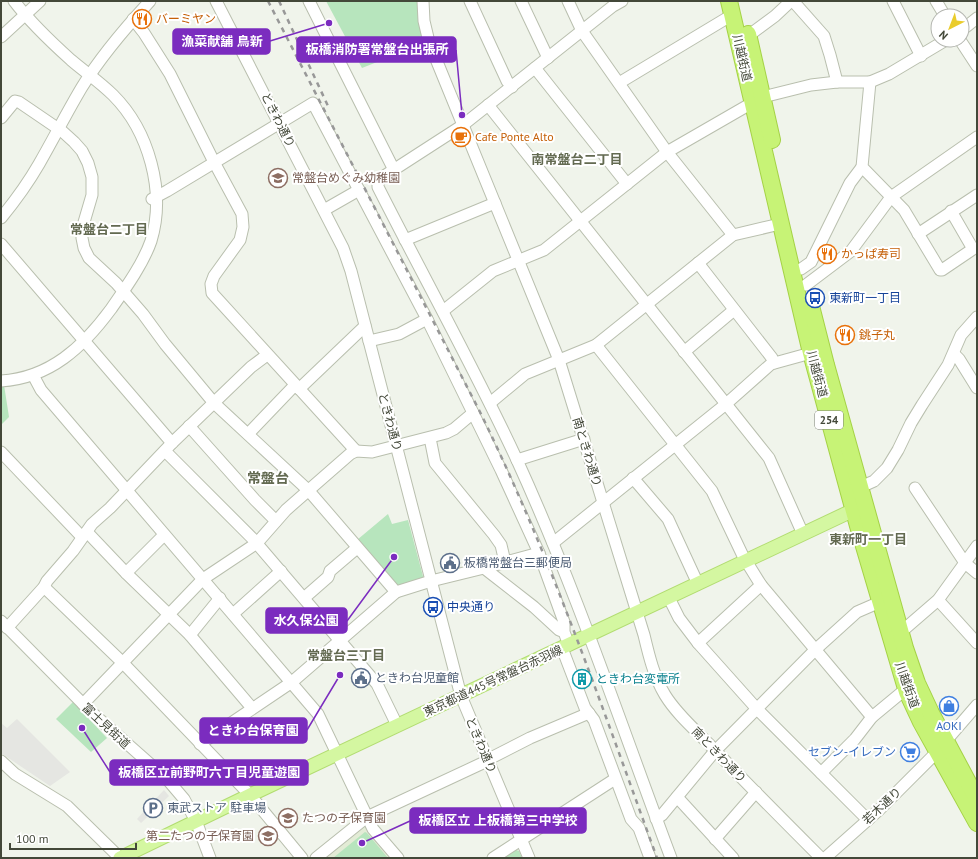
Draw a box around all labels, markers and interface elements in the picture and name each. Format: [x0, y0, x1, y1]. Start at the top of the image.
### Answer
restaurant icon: バーミヤン [131, 8, 153, 30]
north arrow [930, 8, 970, 48]
place label: バーミヤン [156, 11, 216, 26]
text: N [936, 28, 951, 43]
callout: 漁菜献舗 鳥新 [173, 29, 270, 54]
text: 漁菜献舗 鳥新 [181, 33, 263, 50]
street label: 川越街道 [730, 33, 755, 83]
callout: 板橋消防署常盤台出張所 [297, 37, 456, 62]
text: 板橋消防署常盤台出張所 [305, 41, 449, 58]
street label: ときわ通り [258, 90, 299, 150]
cafe icon: Cafe Ponte Alto [450, 126, 472, 148]
place label: Cafe Ponte Alto [475, 129, 554, 144]
district label: 南常盤台二丁目 [531, 151, 623, 168]
school or university icon: 常盤台めぐみ幼稚園 [267, 167, 289, 189]
place label: 常盤台めぐみ幼稚園 [292, 170, 400, 185]
district label: 常盤台二丁目 [70, 221, 148, 238]
restaurant icon: かっぱ寿司 [816, 243, 838, 265]
place label: かっぱ寿司 [841, 246, 901, 261]
bus stop icon: 東新町一丁目 [804, 287, 826, 309]
place label: 東新町一丁目 [829, 290, 901, 305]
restaurant icon: 銚子丸 [834, 324, 856, 346]
place label: 銚子丸 [859, 327, 895, 342]
street label: 川越街道 [804, 349, 831, 399]
street label: ときわ通り [375, 391, 405, 453]
road number: 254 [815, 411, 843, 429]
street label: 南ときわ通り [570, 415, 605, 488]
district label: 常盤台 [247, 469, 289, 487]
district label: 東新町一丁目 [829, 531, 907, 548]
public building icon: 板橋常盤台三郵便局 [439, 552, 461, 574]
place label: 板橋常盤台三郵便局 [464, 555, 572, 570]
bus stop icon: 中央通り [422, 596, 444, 618]
place label: 中央通り [447, 599, 495, 614]
callout: 水久保公園 [266, 608, 347, 633]
text: 水久保公園 [273, 612, 339, 629]
street label: 東京都道445号常盤台赤羽線 [421, 642, 565, 719]
district label: 常盤台三丁目 [307, 647, 385, 664]
street label: 川越街道 [892, 660, 923, 710]
public building icon: ときわ台児童館 [350, 667, 372, 689]
building icon: ときわ台変電所 [571, 668, 593, 690]
place label: ときわ台児童館 [375, 670, 459, 685]
place label: ときわ台変電所 [596, 671, 680, 686]
shop icon: AOKI [938, 695, 960, 717]
street label: 富士見街道 [79, 700, 133, 752]
street label: ときわ通り [463, 714, 500, 775]
callout: ときわ台保育園 [200, 718, 307, 743]
place label: AOKI [936, 718, 962, 733]
text: ときわ台保育園 [207, 722, 299, 739]
street label: 南ときわ通り [689, 724, 750, 786]
supermarket icon: セブン-イレブン [899, 741, 921, 763]
place label: セブン-イレブン [808, 744, 896, 759]
callout: 板橋区立前野町六丁目児童遊園 [110, 760, 308, 785]
text: 板橋区立前野町六丁目児童遊園 [118, 764, 300, 781]
street label: 若木通り [859, 784, 904, 827]
parking icon: 東武ストア 駐車場 [142, 797, 164, 819]
place label: 東武ストア 駐車場 [167, 800, 266, 815]
school or university icon: たつの子保育園 [277, 807, 299, 829]
callout: 板橋区立 上板橋第三中学校 [410, 808, 586, 833]
place label: たつの子保育園 [302, 810, 386, 825]
text: 板橋区立 上板橋第三中学校 [418, 812, 578, 829]
scale bar [10, 825, 136, 851]
school or university icon: 第二たつの子保育園 [257, 825, 279, 847]
place label: 第二たつの子保育園 [146, 828, 254, 843]
text: 100 m [16, 831, 49, 846]

